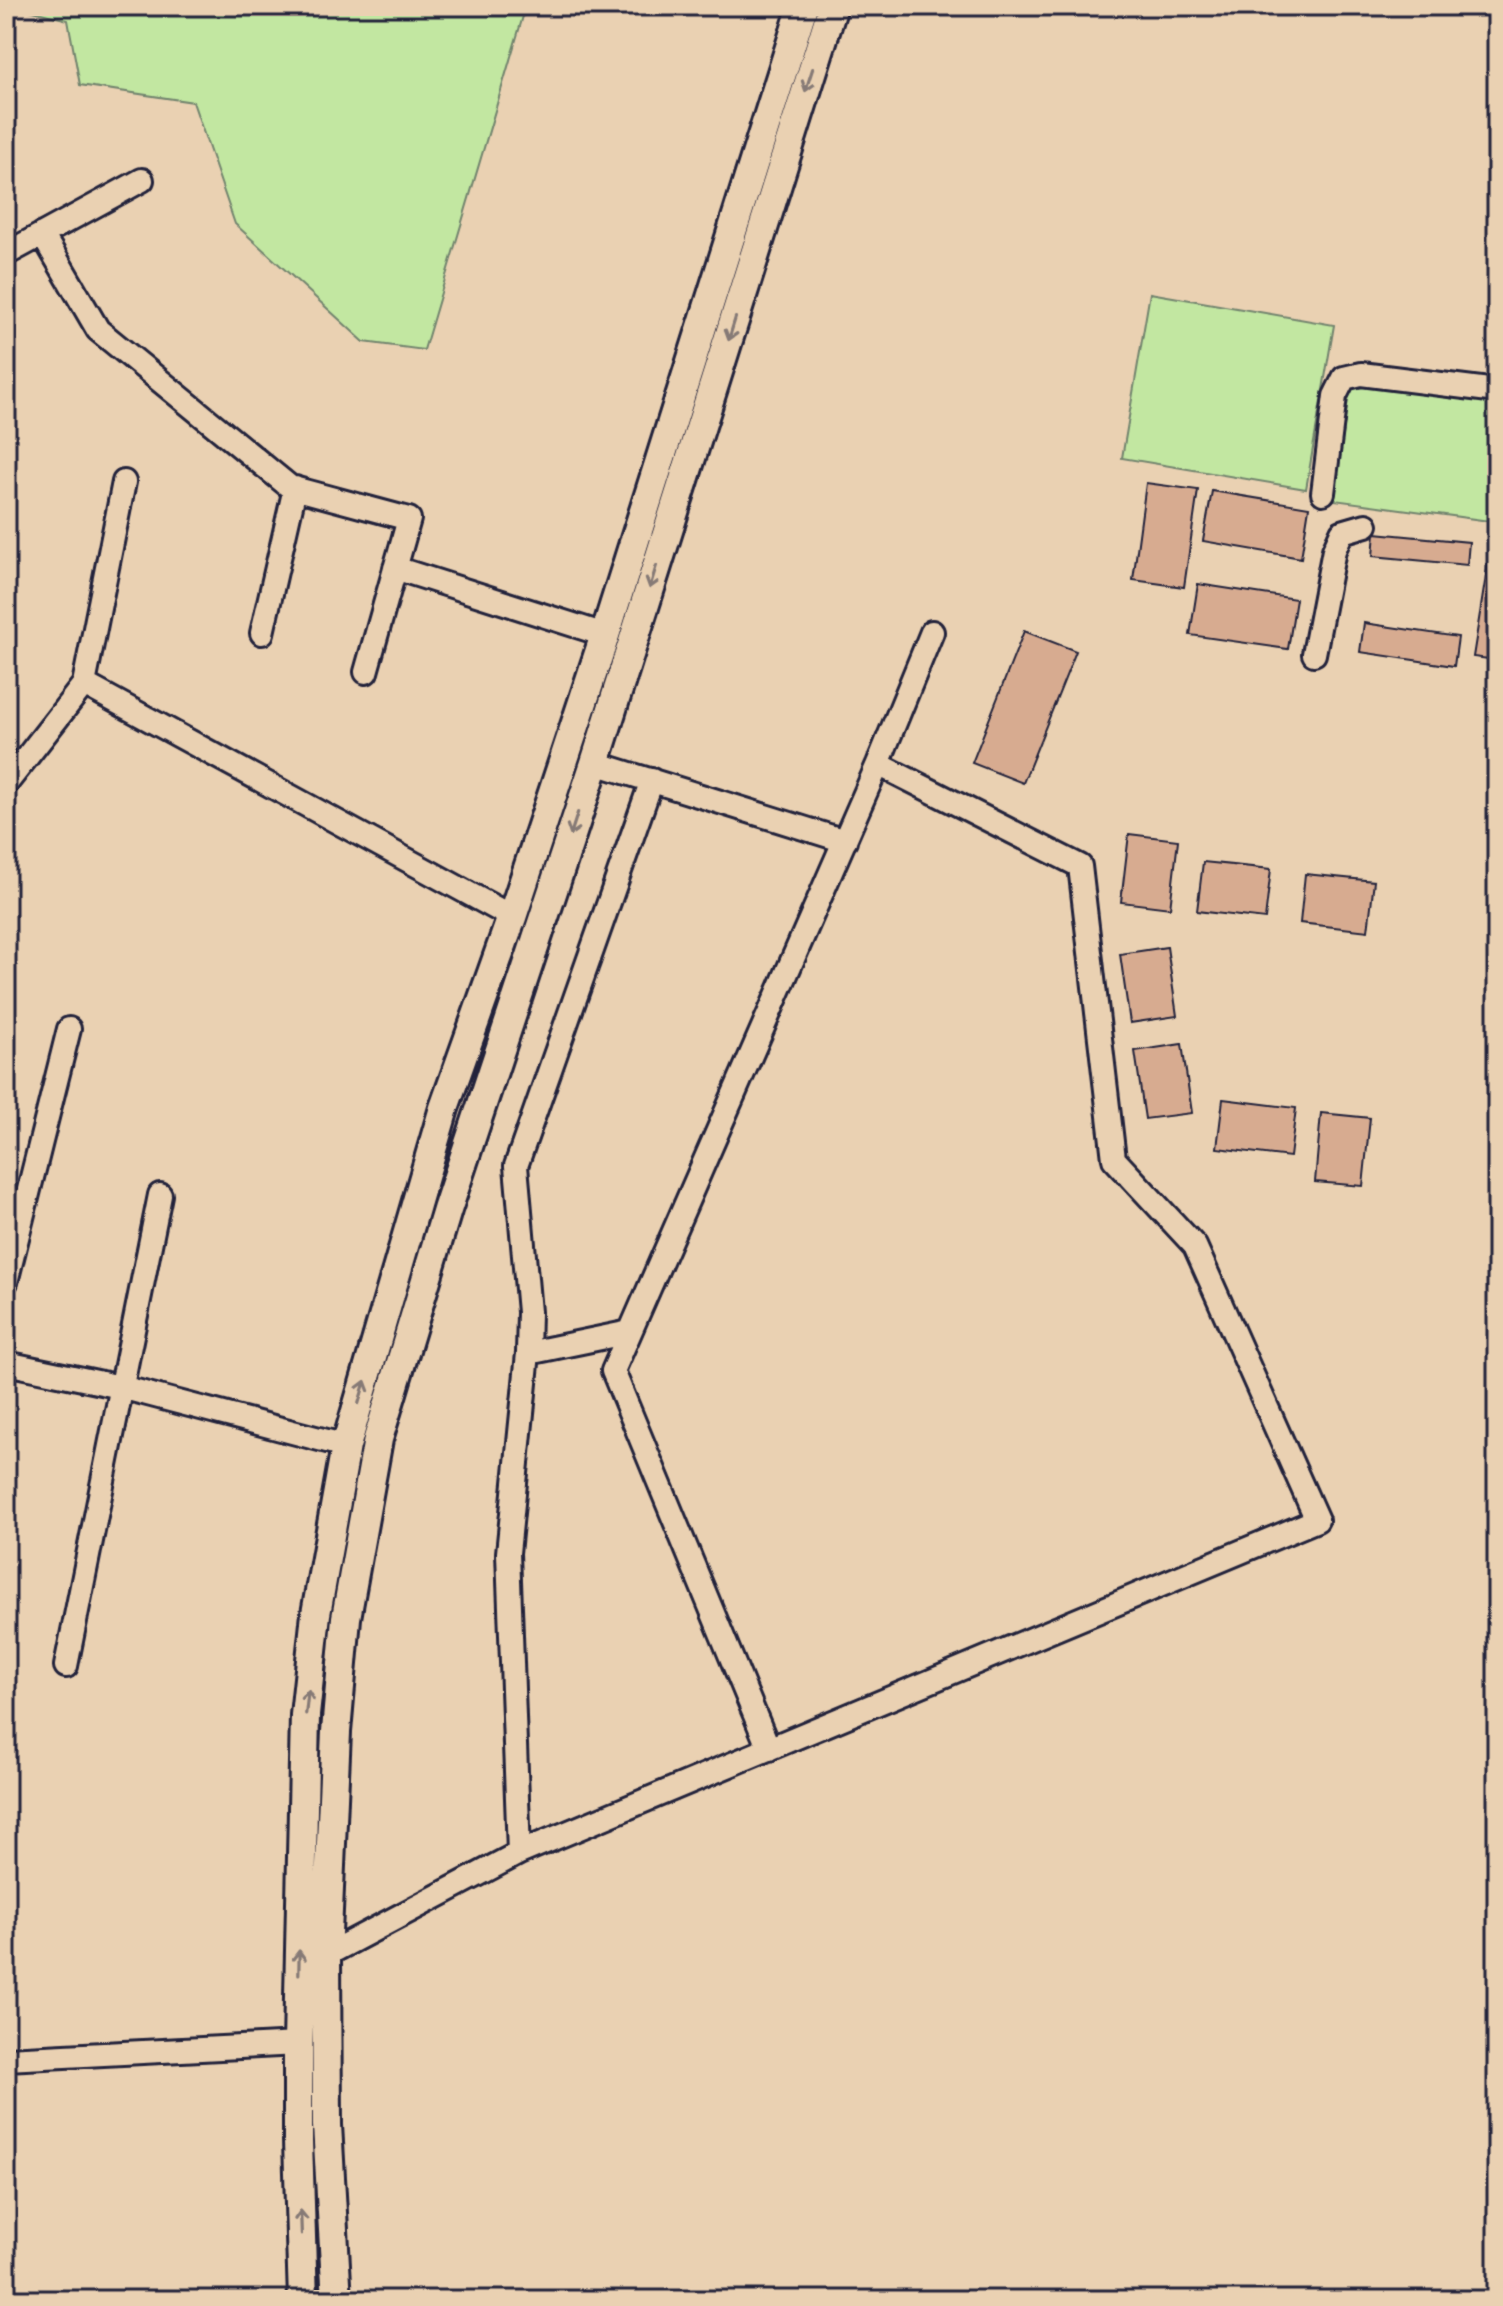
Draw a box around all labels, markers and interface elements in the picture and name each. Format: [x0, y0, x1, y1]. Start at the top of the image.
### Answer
one-way arrow [801, 67, 816, 93]
one-way arrow [723, 316, 738, 341]
one-way arrow [645, 564, 660, 589]
one-way arrow [566, 812, 581, 837]
one-way arrow [355, 1379, 370, 1405]
one-way arrow [299, 1689, 314, 1716]
one-way arrow [292, 1949, 307, 1976]
one-way arrow [293, 2209, 308, 2236]

